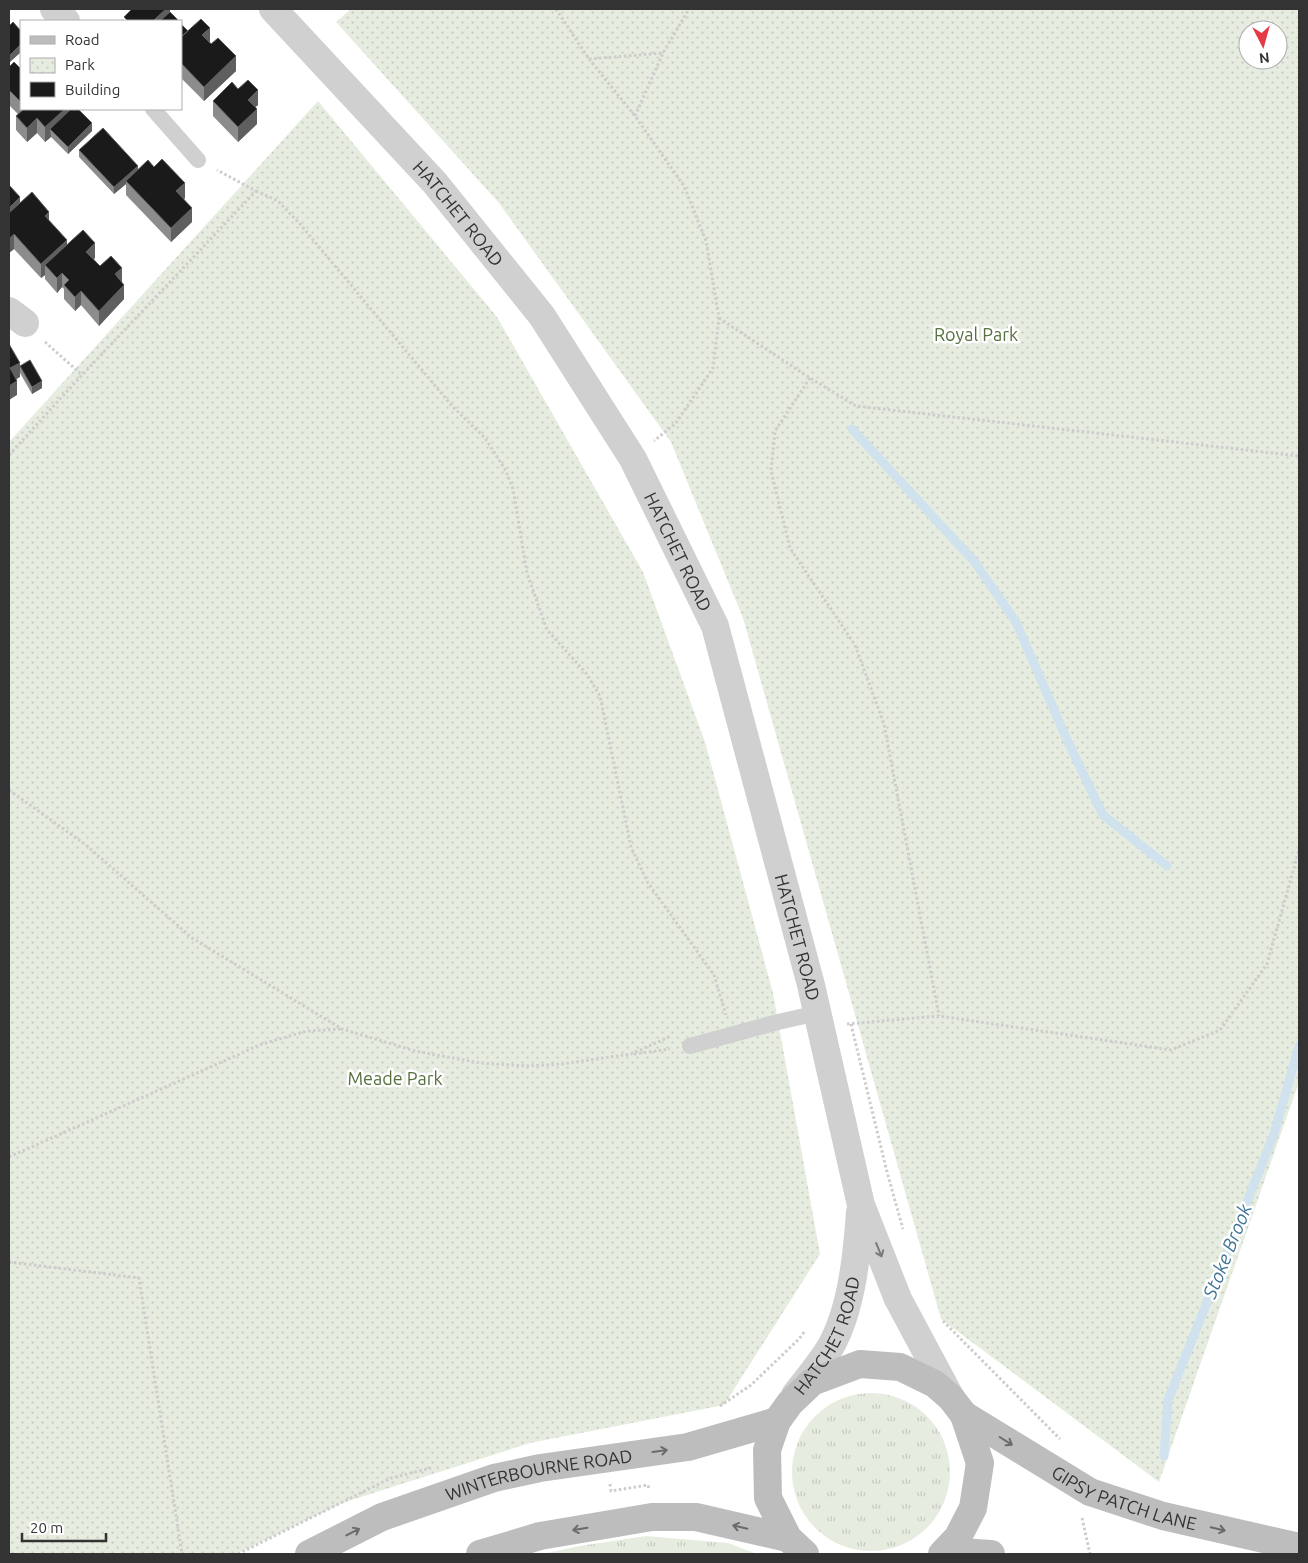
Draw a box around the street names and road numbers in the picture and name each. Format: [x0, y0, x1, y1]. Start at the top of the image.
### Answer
street label: HATCHET ROAD [409, 157, 508, 270]
street label: HATCHET ROAD [641, 489, 716, 614]
street label: HATCHET ROAD [772, 872, 824, 1002]
street label: HATCHET ROAD [789, 1275, 863, 1398]
street label: WINTERBOURNE ROAD [443, 1445, 633, 1504]
street label: GIPSY PATCH LANE [1048, 1461, 1199, 1533]

